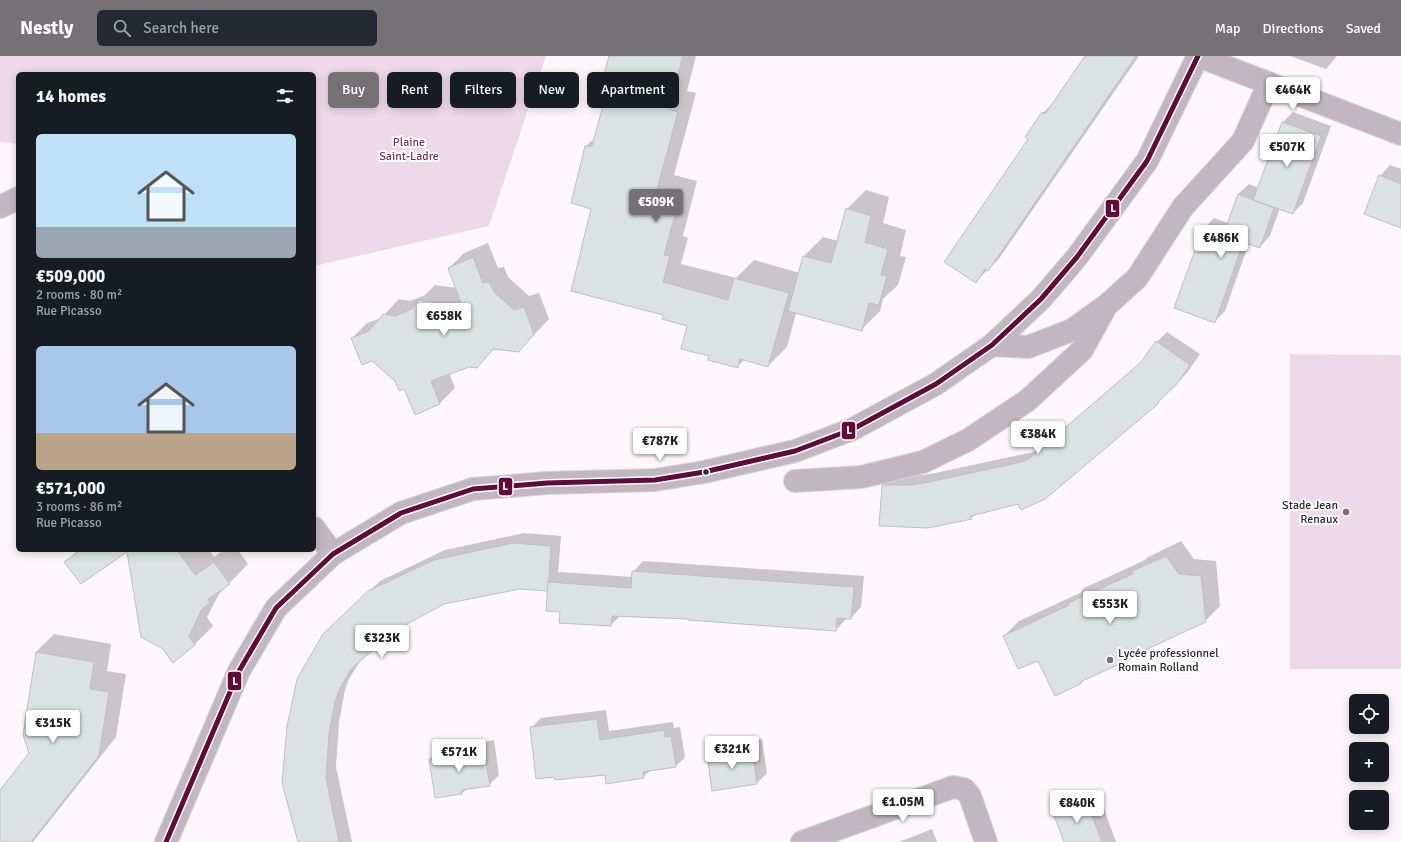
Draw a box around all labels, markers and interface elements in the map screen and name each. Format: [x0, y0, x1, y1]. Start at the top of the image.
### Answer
search box [97, 10, 377, 46]
text: Nestly [20, 16, 73, 40]
icon: search [111, 17, 133, 39]
text: Search here [143, 19, 219, 37]
text: Map [1215, 20, 1241, 37]
text: Directions [1263, 20, 1324, 37]
text: Saved [1346, 20, 1381, 37]
chip: Buy [328, 72, 379, 108]
chip: Rent [387, 72, 442, 108]
chip: Filters [450, 72, 516, 108]
chip: New [524, 72, 579, 108]
chip: Apartment [587, 72, 679, 108]
pin: €464K [1265, 77, 1321, 111]
text: €464K [1275, 82, 1311, 98]
icon: filters [274, 85, 296, 107]
text: 14 homes [36, 86, 106, 107]
pin: €507K [1259, 134, 1315, 168]
park label: Plaine Saint-Ladre [379, 135, 439, 164]
text: €507K [1269, 139, 1305, 155]
icon: home [130, 160, 202, 232]
pin: €509K [628, 189, 684, 223]
text: €509K [638, 194, 674, 210]
line badge: L [1105, 199, 1120, 218]
text: L [1110, 202, 1116, 215]
pin: €486K [1193, 225, 1249, 259]
text: €486K [1203, 230, 1239, 246]
text: €509,000 [36, 266, 105, 287]
text: 2 rooms · 80 m² [36, 287, 122, 303]
text: Rue Picasso [36, 303, 102, 319]
pin: €658K [416, 303, 472, 337]
text: €658K [426, 308, 462, 324]
icon: home [130, 372, 202, 444]
line badge: L [841, 421, 856, 440]
pin: €384K [1010, 421, 1066, 455]
text: L [846, 424, 852, 437]
text: €384K [1020, 426, 1056, 442]
pin: €787K [632, 428, 688, 462]
text: €787K [642, 433, 678, 449]
unlabelled marker [701, 467, 711, 477]
line badge: L [498, 477, 513, 496]
text: €571,000 [36, 478, 105, 499]
text: L [502, 480, 508, 493]
place label: Stade Jean Renaux [1282, 498, 1338, 527]
text: 3 rooms · 86 m² [36, 499, 122, 515]
marker: Stade Jean Renaux [1341, 507, 1351, 517]
text: Rue Picasso [36, 515, 102, 531]
pin: €553K [1082, 591, 1138, 625]
text: €553K [1092, 596, 1128, 612]
pin: €323K [354, 625, 410, 659]
text: €323K [364, 630, 400, 646]
place label: Lycée professionnel Romain Rolland [1118, 646, 1219, 675]
marker: Lycée professionnel Romain Rolland [1105, 655, 1115, 665]
line badge: L [227, 671, 242, 691]
text: L [232, 675, 238, 688]
map controls [1349, 694, 1389, 830]
button: locate [1349, 694, 1389, 734]
pin: €315K [25, 710, 81, 744]
text: €315K [35, 715, 71, 731]
pin: €321K [704, 736, 760, 770]
pin: €571K [431, 739, 487, 773]
text: €321K [714, 741, 750, 757]
button: + [1349, 742, 1389, 782]
text: €571K [441, 744, 477, 760]
pin: €1.05M [870, 789, 936, 823]
pin: €840K [1049, 790, 1105, 824]
button: − [1349, 790, 1389, 830]
text: €1.05M [882, 794, 924, 810]
text: €840K [1059, 795, 1095, 811]

